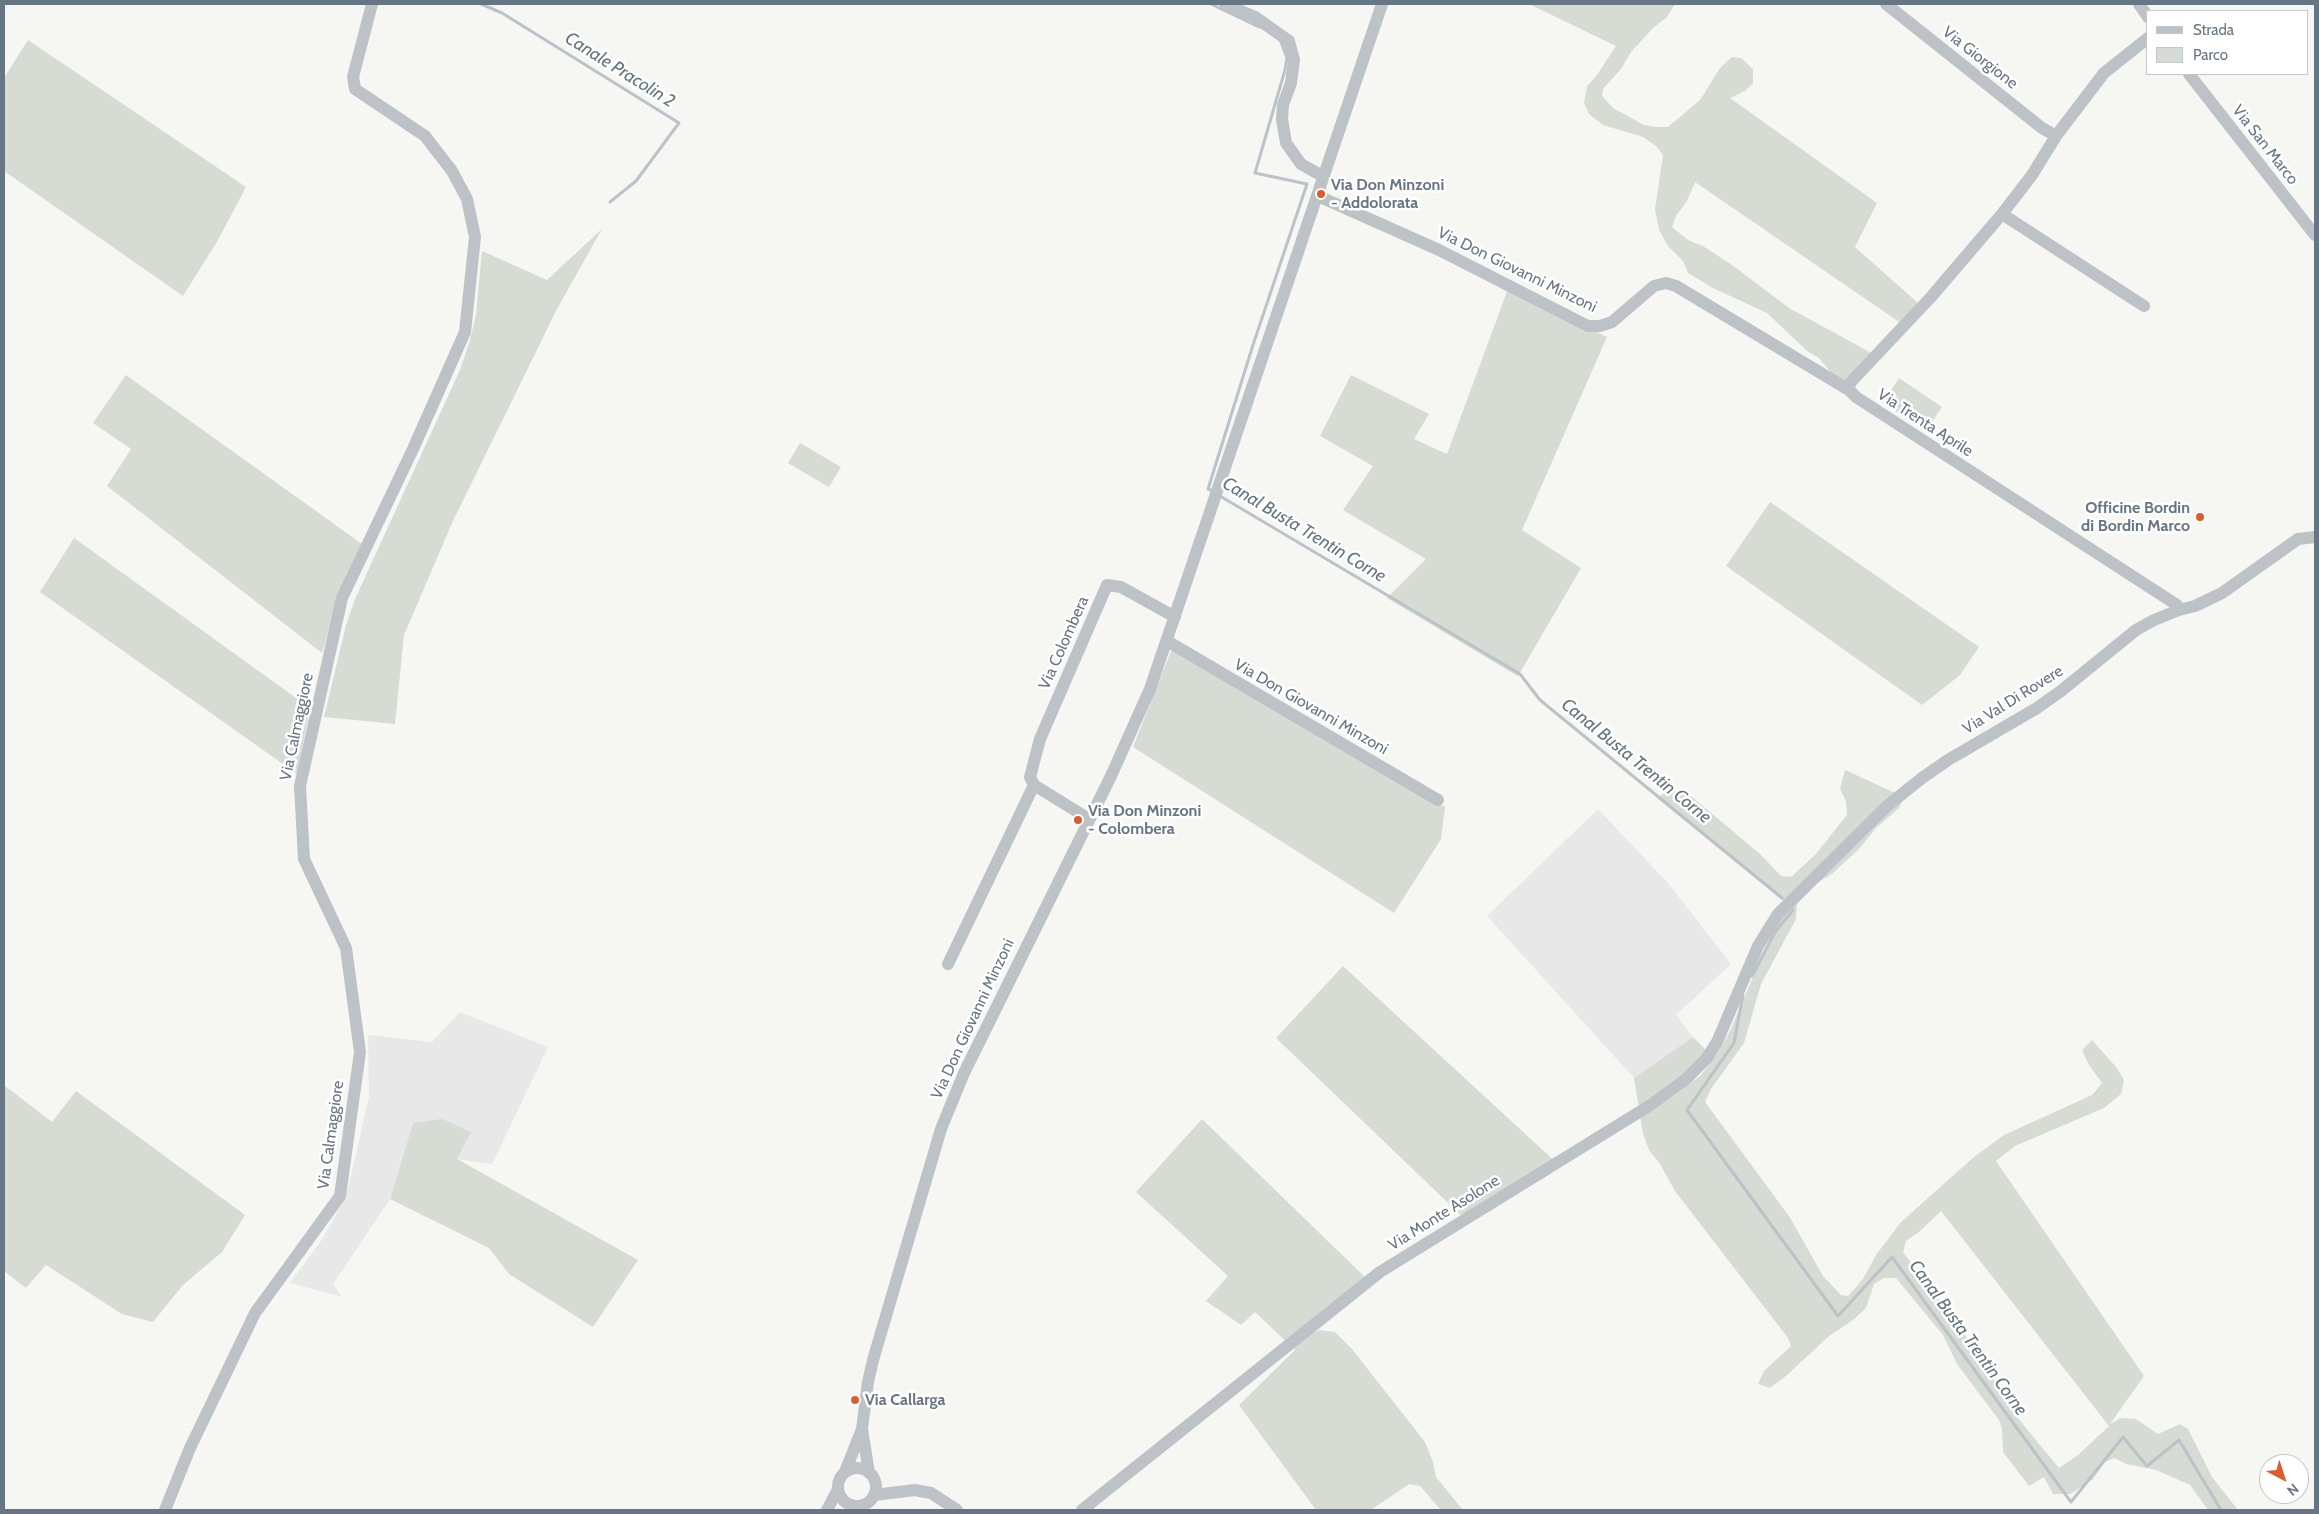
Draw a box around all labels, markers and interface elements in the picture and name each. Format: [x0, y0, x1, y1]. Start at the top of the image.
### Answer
legend [2146, 10, 2309, 75]
text: Strada [2193, 21, 2234, 39]
street label: Via Giorgione [1938, 23, 2022, 93]
water label: Canale Pracolin 2 [561, 27, 679, 113]
text: Parco [2193, 46, 2228, 64]
street label: Via San Marco [2228, 101, 2302, 189]
place label: Via Don Minzoni - Addolorata [1331, 175, 1444, 213]
marker: Via Don Minzoni - Addolorata [1315, 188, 1327, 200]
street label: Via Don Giovanni Minzoni [1434, 223, 1600, 317]
street label: Via Trenta Aprile [1874, 385, 1976, 461]
water label: Canal Busta Trentin Corne [1218, 473, 1390, 587]
place label: Officine Bordin di Bordin Marco [2081, 498, 2190, 536]
marker: Officine Bordin di Bordin Marco [2194, 511, 2206, 523]
street label: Via Colombera [1035, 594, 1093, 692]
street label: Via Don Giovanni Minzoni [1231, 655, 1391, 759]
street label: Via Val Di Rovere [1959, 661, 2067, 739]
street label: Via Calmaggiore [276, 671, 318, 783]
water label: Canal Busta Trentin Corne [1557, 694, 1715, 828]
place label: Via Don Minzoni - Colombera [1088, 801, 1201, 839]
marker: Via Don Minzoni - Colombera [1072, 814, 1084, 826]
street label: Via Don Giovanni Minzoni [927, 936, 1019, 1102]
street label: Via Calmaggiore [314, 1079, 348, 1191]
street label: Via Monte Asolone [1385, 1171, 1503, 1255]
water label: Canal Busta Trentin Corne [1904, 1256, 2032, 1420]
place label: Via Callarga [865, 1390, 946, 1410]
marker: Via Callarga [849, 1394, 861, 1406]
north arrow [2259, 1454, 2309, 1504]
text: N [2283, 1480, 2303, 1500]

